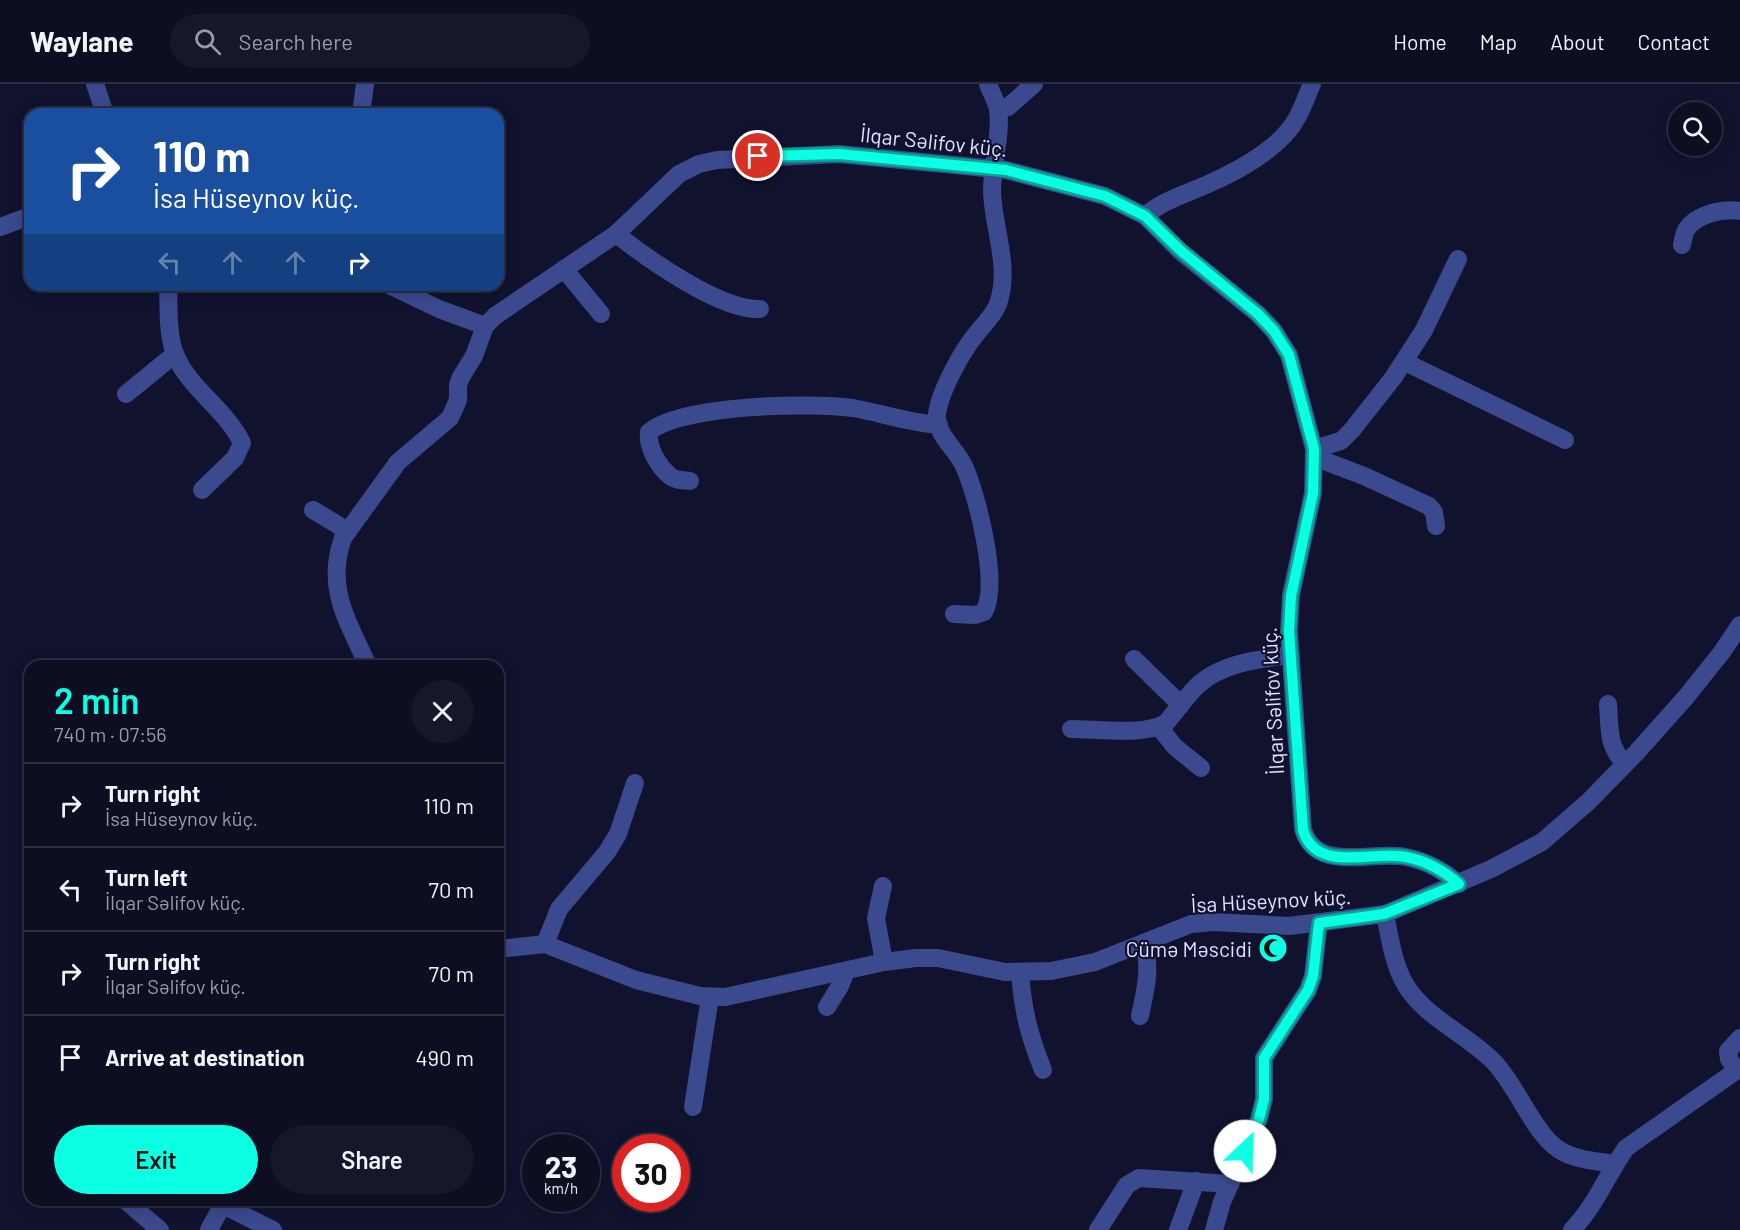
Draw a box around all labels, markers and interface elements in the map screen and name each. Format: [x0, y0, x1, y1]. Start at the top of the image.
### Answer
search box [170, 14, 590, 68]
text: Waylane [30, 24, 134, 58]
icon: search [191, 25, 224, 58]
text: Search here [239, 28, 353, 54]
text: Home [1393, 29, 1447, 54]
text: Map [1480, 29, 1517, 54]
text: About [1550, 29, 1605, 54]
text: Contact [1638, 29, 1710, 54]
map controls [1668, 102, 1722, 156]
button: search [1668, 102, 1722, 156]
street label: İlqar Səlifov küç. [859, 121, 1009, 161]
text: 110 m [153, 130, 250, 180]
pin [732, 130, 783, 181]
icon: right [54, 132, 132, 210]
icon: arrive [741, 139, 774, 172]
text: İsa Hüseynov küç. [153, 181, 360, 213]
icon: left [153, 246, 186, 279]
icon: ahead [216, 246, 249, 279]
icon: ahead [279, 246, 312, 279]
icon: right [342, 246, 375, 279]
street label: İlqar Səlifov küç. [1256, 627, 1288, 775]
text: 2 min [54, 678, 140, 721]
button: close [411, 680, 474, 743]
text: 740 m · 07:56 [54, 722, 167, 746]
text: Turn right [105, 780, 200, 806]
icon: right [54, 789, 87, 822]
text: 110 m [424, 792, 474, 818]
text: İsa Hüseynov küç. [105, 806, 258, 830]
text: Turn left [105, 864, 188, 890]
icon: left [54, 873, 87, 906]
text: 70 m [429, 876, 474, 902]
street label: İsa Hüseynov küç. [1190, 883, 1352, 917]
text: İlqar Səlifov küç. [105, 890, 246, 914]
mosque icon: Cümə Məscidi [1257, 932, 1289, 964]
place label: Cümə Məscidi [1126, 936, 1252, 961]
text: Turn right [105, 948, 200, 974]
icon: right [54, 957, 87, 990]
text: 70 m [429, 960, 474, 986]
text: İlqar Səlifov küç. [105, 974, 246, 998]
icon: arrive [54, 1041, 87, 1074]
text: Arrive at destination [105, 1044, 304, 1070]
text: 490 m [415, 1044, 474, 1070]
position arrow [1213, 1119, 1277, 1183]
button: Exit [54, 1125, 258, 1194]
button: Share [270, 1125, 474, 1194]
speed limit sign: 30 [612, 1134, 690, 1212]
text: 23 [545, 1148, 577, 1184]
text: km/h [544, 1179, 578, 1197]

